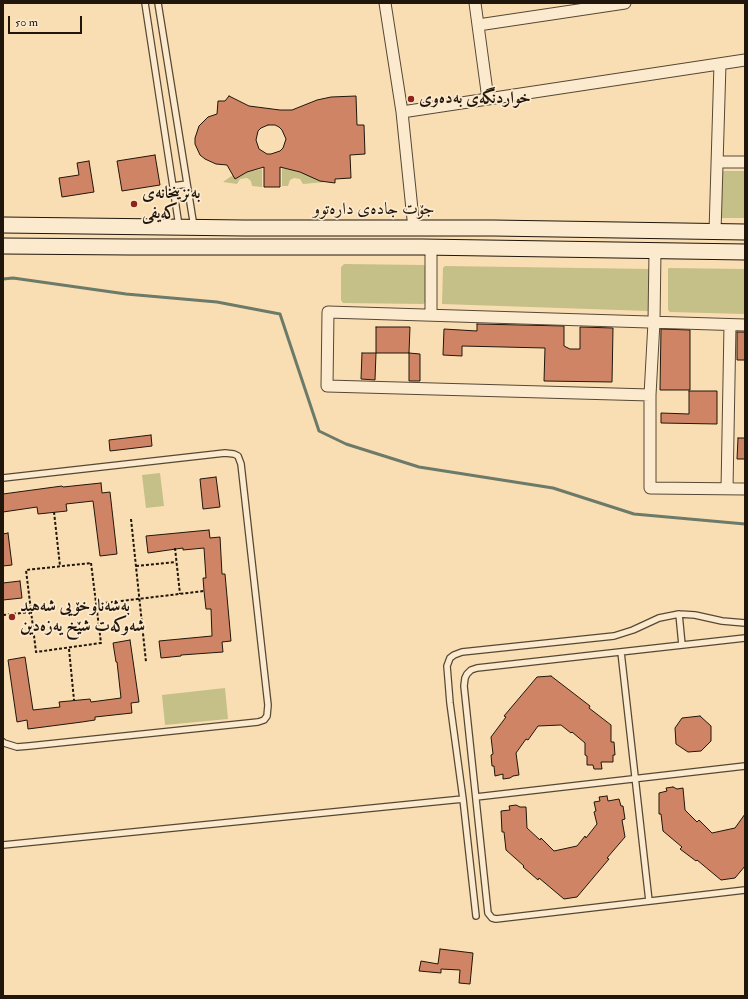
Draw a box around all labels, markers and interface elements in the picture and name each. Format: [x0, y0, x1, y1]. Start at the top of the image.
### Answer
scale bar [10, 8, 84, 34]
text: 50 m [15, 15, 38, 30]
place label: خواردنگەی بەدەوی [419, 89, 531, 109]
marker: خواردنگەی بەدەوی [406, 94, 416, 104]
place label: بەنزینخانەی کەیفی [142, 184, 201, 224]
marker: بەنزینخانەی کەیفی [129, 199, 139, 209]
street label: جۆت جادەی دارەتوو [313, 200, 435, 220]
place label: بەشەناوخۆیی شەهید شەوکەت شێخ یەزەدین [20, 597, 145, 637]
marker: بەشەناوخۆیی شەهید شەوکەت شێخ یەزەدین [7, 612, 17, 622]

